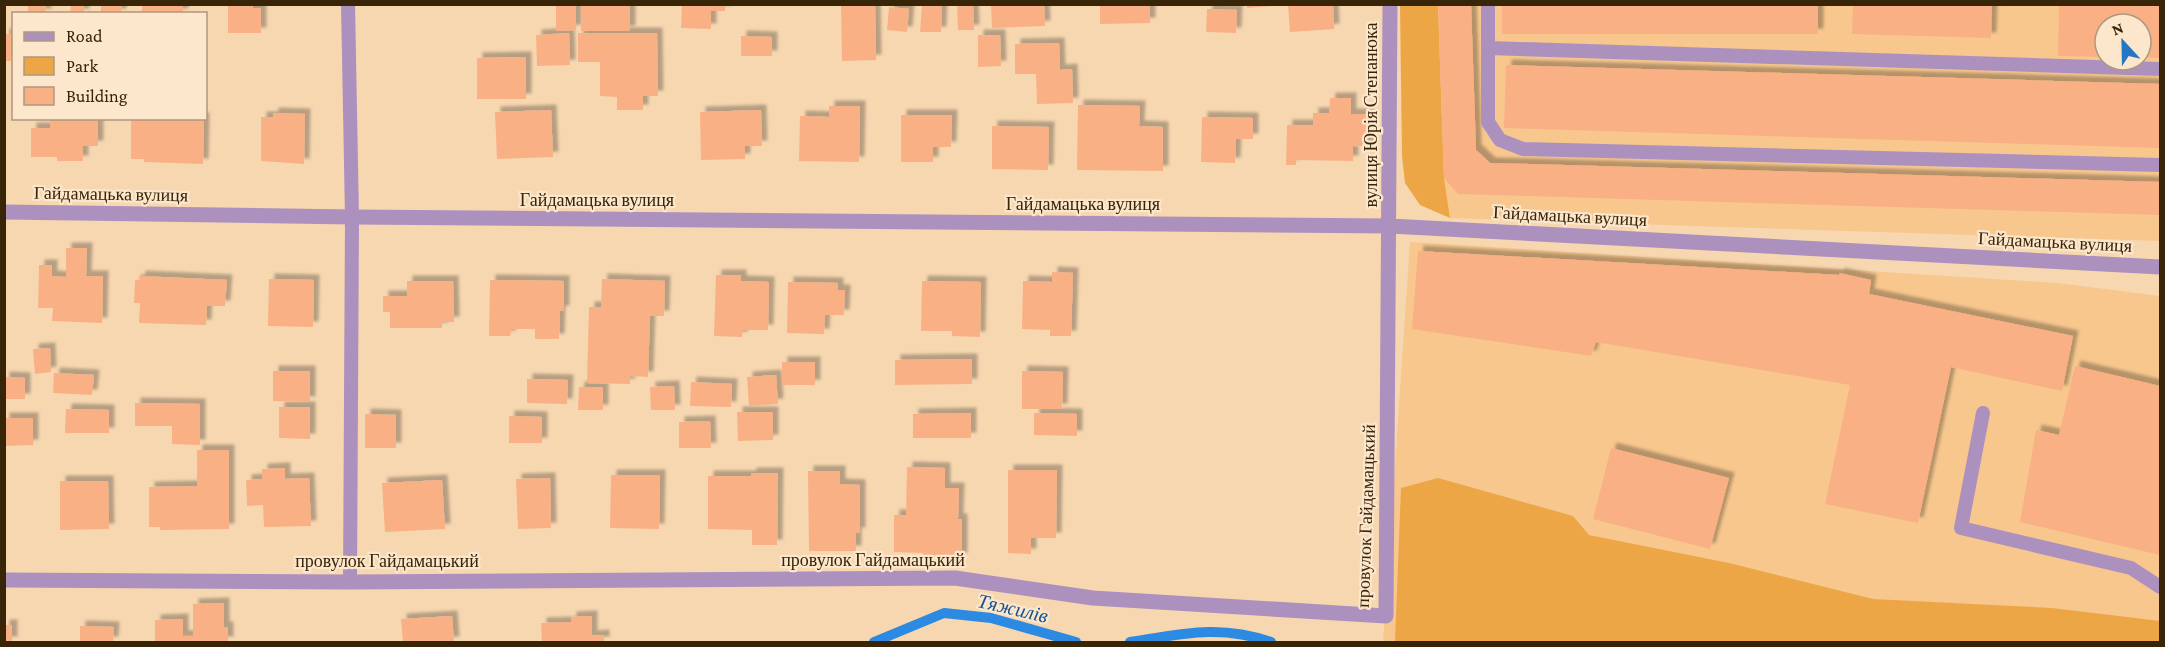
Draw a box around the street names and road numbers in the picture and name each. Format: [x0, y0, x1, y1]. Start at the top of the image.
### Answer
street label: вулиця Юрія Степанюка [1361, 23, 1381, 207]
street label: Гайдамацька вулиця [34, 183, 188, 205]
street label: Гайдамацька вулиця [520, 190, 674, 210]
street label: Гайдамацька вулиця [1006, 194, 1160, 214]
street label: Гайдамацька вулиця [1492, 202, 1648, 230]
street label: Гайдамацька вулиця [1977, 228, 2133, 256]
street label: провулок Гайдамацький [1353, 424, 1379, 608]
street label: провулок Гайдамацький [781, 550, 965, 570]
street label: провулок Гайдамацький [295, 551, 479, 571]

